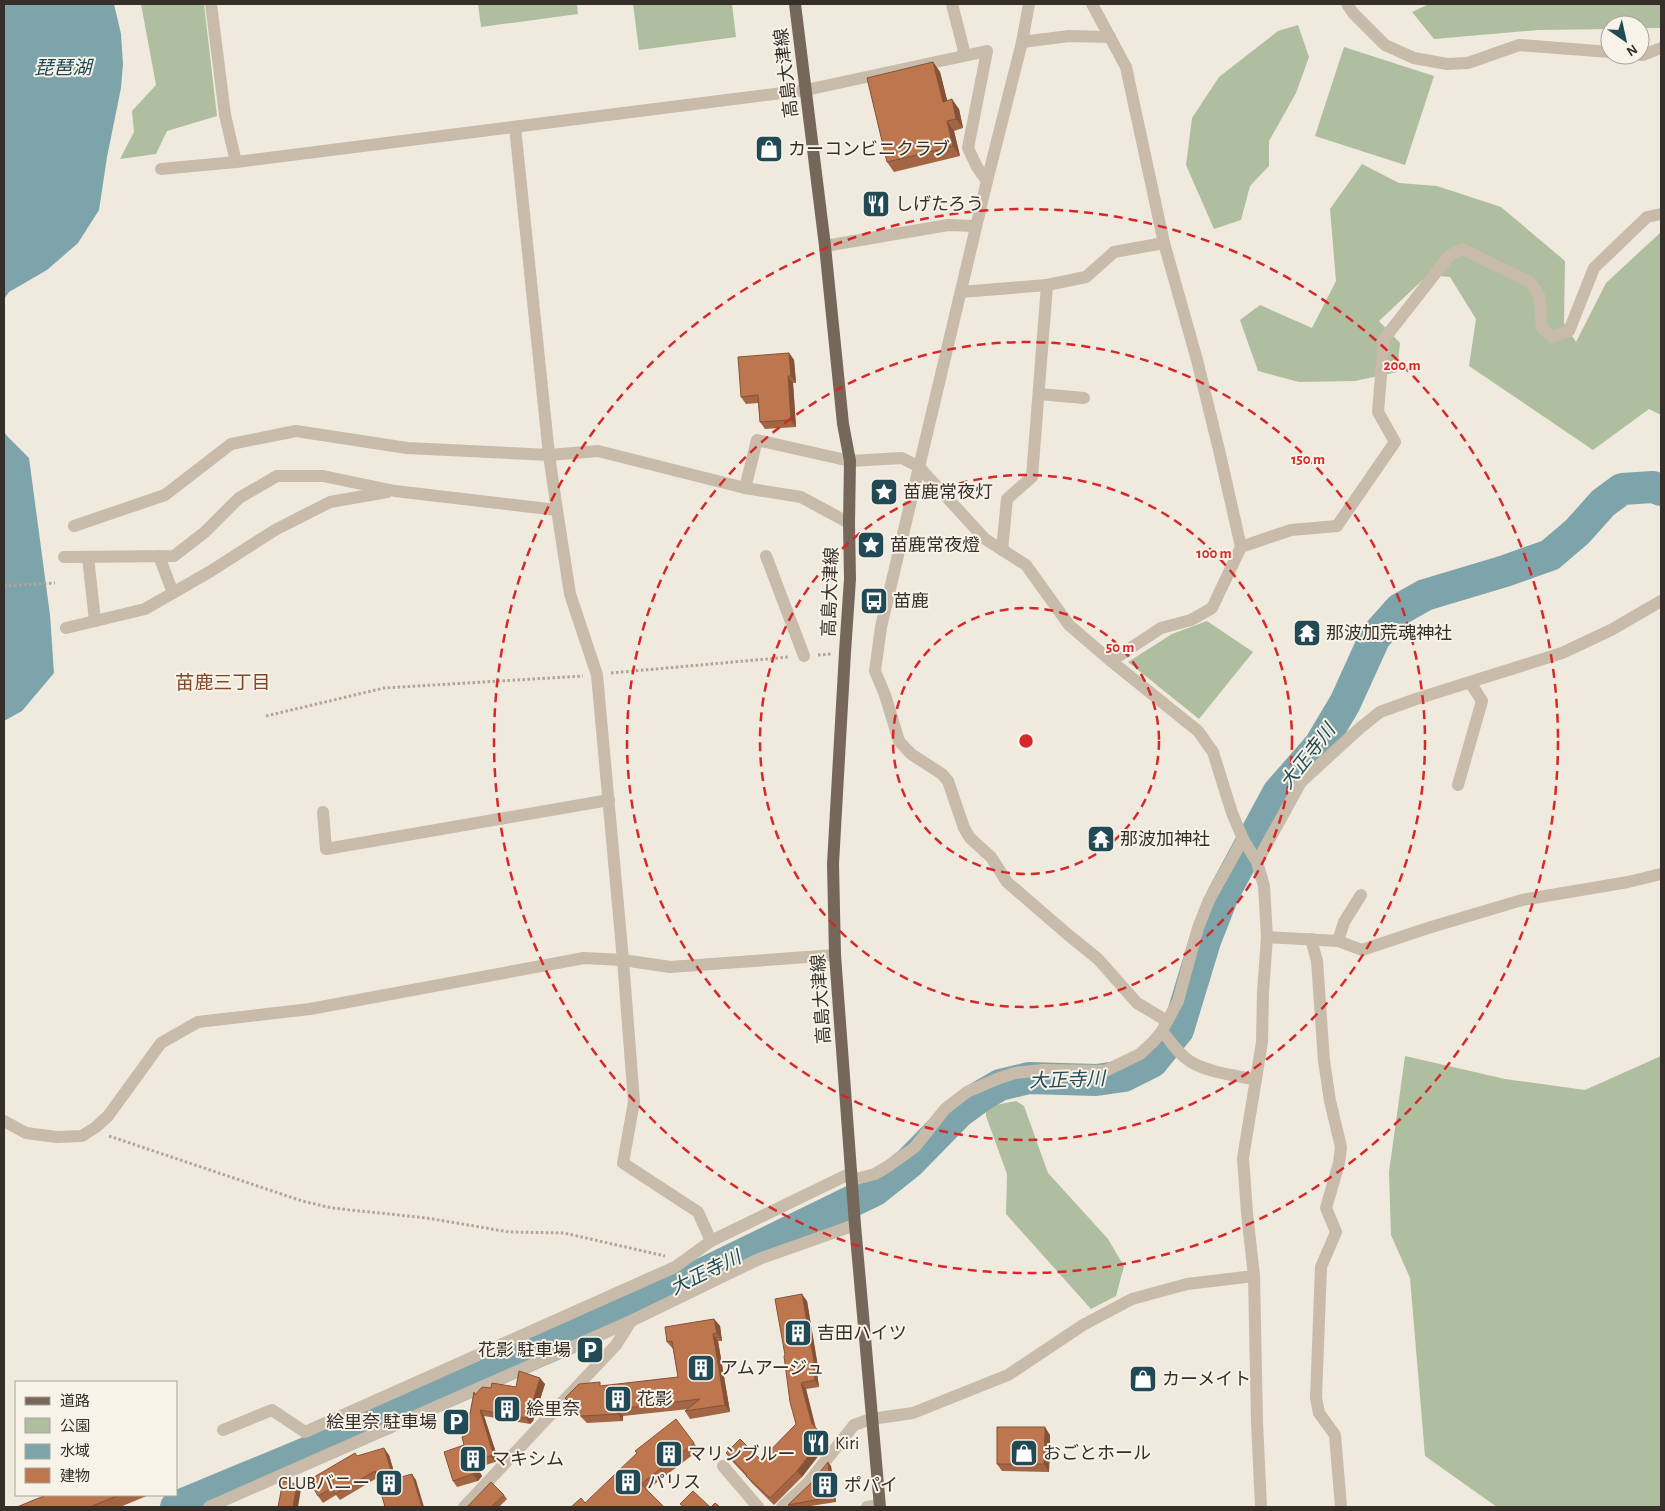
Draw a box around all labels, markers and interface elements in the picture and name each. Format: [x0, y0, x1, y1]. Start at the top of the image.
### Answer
north arrow [1600, 15, 1650, 65]
street label: 高島大津線 [771, 27, 801, 119]
text: N [1624, 41, 1640, 58]
water label: 琵琶湖 [34, 58, 94, 78]
shop icon: カーコンビニクラブ [754, 134, 784, 164]
place label: カーコンビニクラブ [788, 139, 950, 159]
restaurant icon: しげたろう [861, 189, 891, 219]
place label: しげたろう [895, 195, 984, 214]
text: 200 m [1383, 358, 1421, 373]
text: 150 m [1291, 452, 1325, 467]
place icon: 苗鹿常夜灯 [869, 477, 899, 507]
place label: 苗鹿常夜灯 [903, 483, 993, 502]
place icon: 苗鹿常夜燈 [856, 530, 886, 560]
place label: 苗鹿常夜燈 [890, 535, 980, 555]
text: 100 m [1196, 546, 1232, 561]
street label: 高島大津線 [818, 547, 842, 637]
bus stop icon: 苗鹿 [859, 586, 889, 616]
place label: 苗鹿 [893, 592, 929, 611]
temple icon: 那波加荒魂神社 [1292, 618, 1322, 648]
place label: 那波加荒魂神社 [1326, 624, 1452, 643]
text: 50 m [1106, 640, 1134, 655]
district label: 苗鹿三丁目 [175, 672, 271, 693]
water label: 大正寺川 [1277, 719, 1340, 793]
centre of rings [1017, 732, 1035, 750]
temple icon: 那波加神社 [1086, 824, 1116, 854]
place label: 那波加神社 [1120, 830, 1210, 849]
street label: 高島大津線 [808, 953, 834, 1045]
water label: 大正寺川 [1029, 1069, 1107, 1091]
water label: 大正寺川 [667, 1246, 746, 1299]
building icon: 吉田ハイツ [783, 1318, 813, 1348]
place label: 吉田ハイツ [817, 1324, 907, 1343]
parking icon: 花影 駐車場 [575, 1335, 605, 1365]
place label: 花影 駐車場 [478, 1341, 571, 1360]
building icon: アムアージュ [686, 1353, 716, 1383]
place label: アムアージュ [720, 1359, 824, 1378]
shop icon: カーメイト [1128, 1364, 1158, 1394]
place label: カーメイト [1162, 1370, 1251, 1389]
legend [15, 1381, 178, 1496]
building icon: 花影 [603, 1384, 633, 1414]
place label: 花影 [637, 1390, 673, 1409]
text: 道路 [60, 1393, 90, 1409]
building icon: 絵里奈 [492, 1394, 522, 1424]
place label: 絵里奈 [526, 1399, 580, 1419]
parking icon: 絵里奈 駐車場 [441, 1407, 471, 1437]
place label: 絵里奈 駐車場 [326, 1412, 437, 1432]
text: 公園 [60, 1418, 90, 1434]
restaurant icon: Kiri [801, 1428, 831, 1458]
place label: Kiri [835, 1435, 859, 1453]
shop icon: おごとホール [1009, 1438, 1039, 1468]
building icon: マリンブルー [654, 1439, 684, 1469]
text: 水域 [60, 1443, 90, 1459]
place label: おごとホール [1043, 1443, 1151, 1463]
building icon: マキシム [458, 1444, 488, 1474]
place label: マリンブルー [688, 1444, 795, 1464]
place label: マキシム [492, 1450, 564, 1469]
building icon: パリス [613, 1467, 643, 1497]
text: 建物 [60, 1468, 90, 1484]
building icon: CLUBバニー [374, 1468, 404, 1498]
building icon: ポパイ [810, 1470, 840, 1500]
place label: CLUBバニー [278, 1474, 370, 1493]
place label: パリス [647, 1474, 701, 1492]
place label: ポパイ [844, 1476, 898, 1495]

